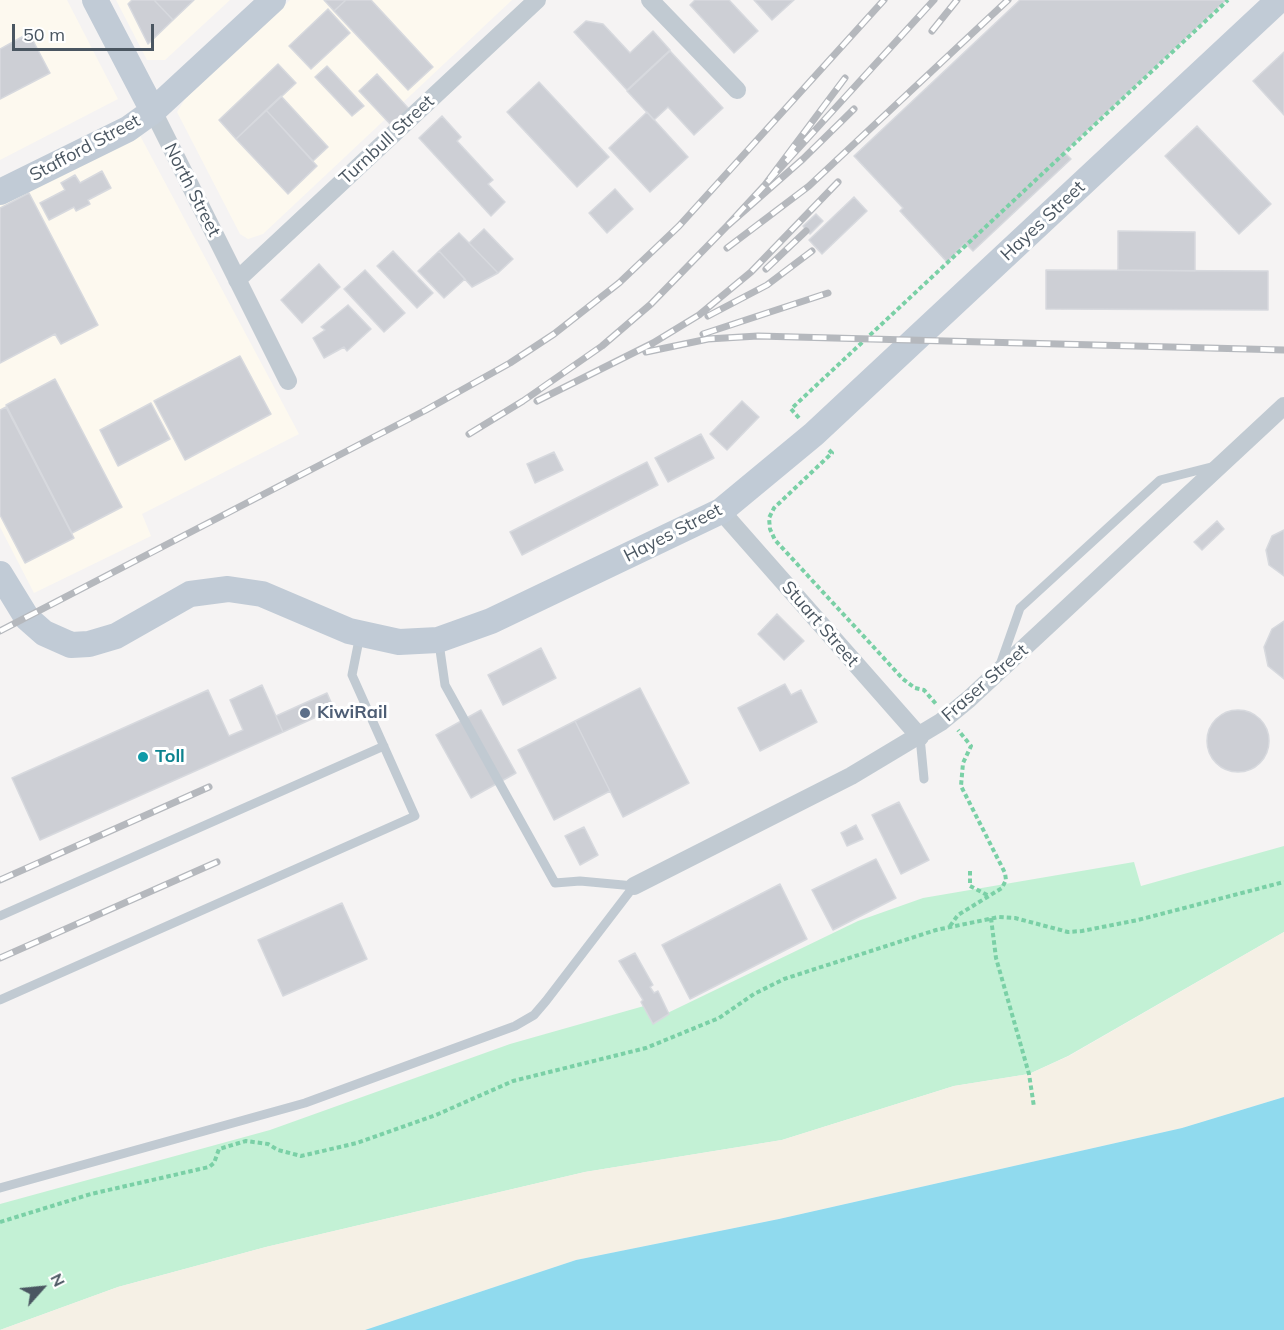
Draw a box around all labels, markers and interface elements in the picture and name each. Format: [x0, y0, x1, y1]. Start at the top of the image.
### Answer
scale bar [15, 12, 158, 50]
text: 50 m [23, 23, 65, 46]
street label: Turnbull Street [335, 91, 439, 189]
street label: Stafford Street [26, 110, 144, 186]
street label: North Street [159, 140, 225, 240]
street label: Hayes Street [996, 177, 1090, 265]
street label: Hayes Street [620, 499, 726, 567]
street label: Stuart Street [777, 577, 863, 671]
street label: Fraser Street [938, 640, 1032, 726]
place label: KiwiRail [317, 702, 387, 724]
marker: KiwiRail [298, 706, 312, 720]
place label: Toll [155, 746, 185, 768]
marker: Toll [136, 750, 150, 764]
north arrow [12, 1258, 72, 1318]
text: N [46, 1270, 70, 1290]

